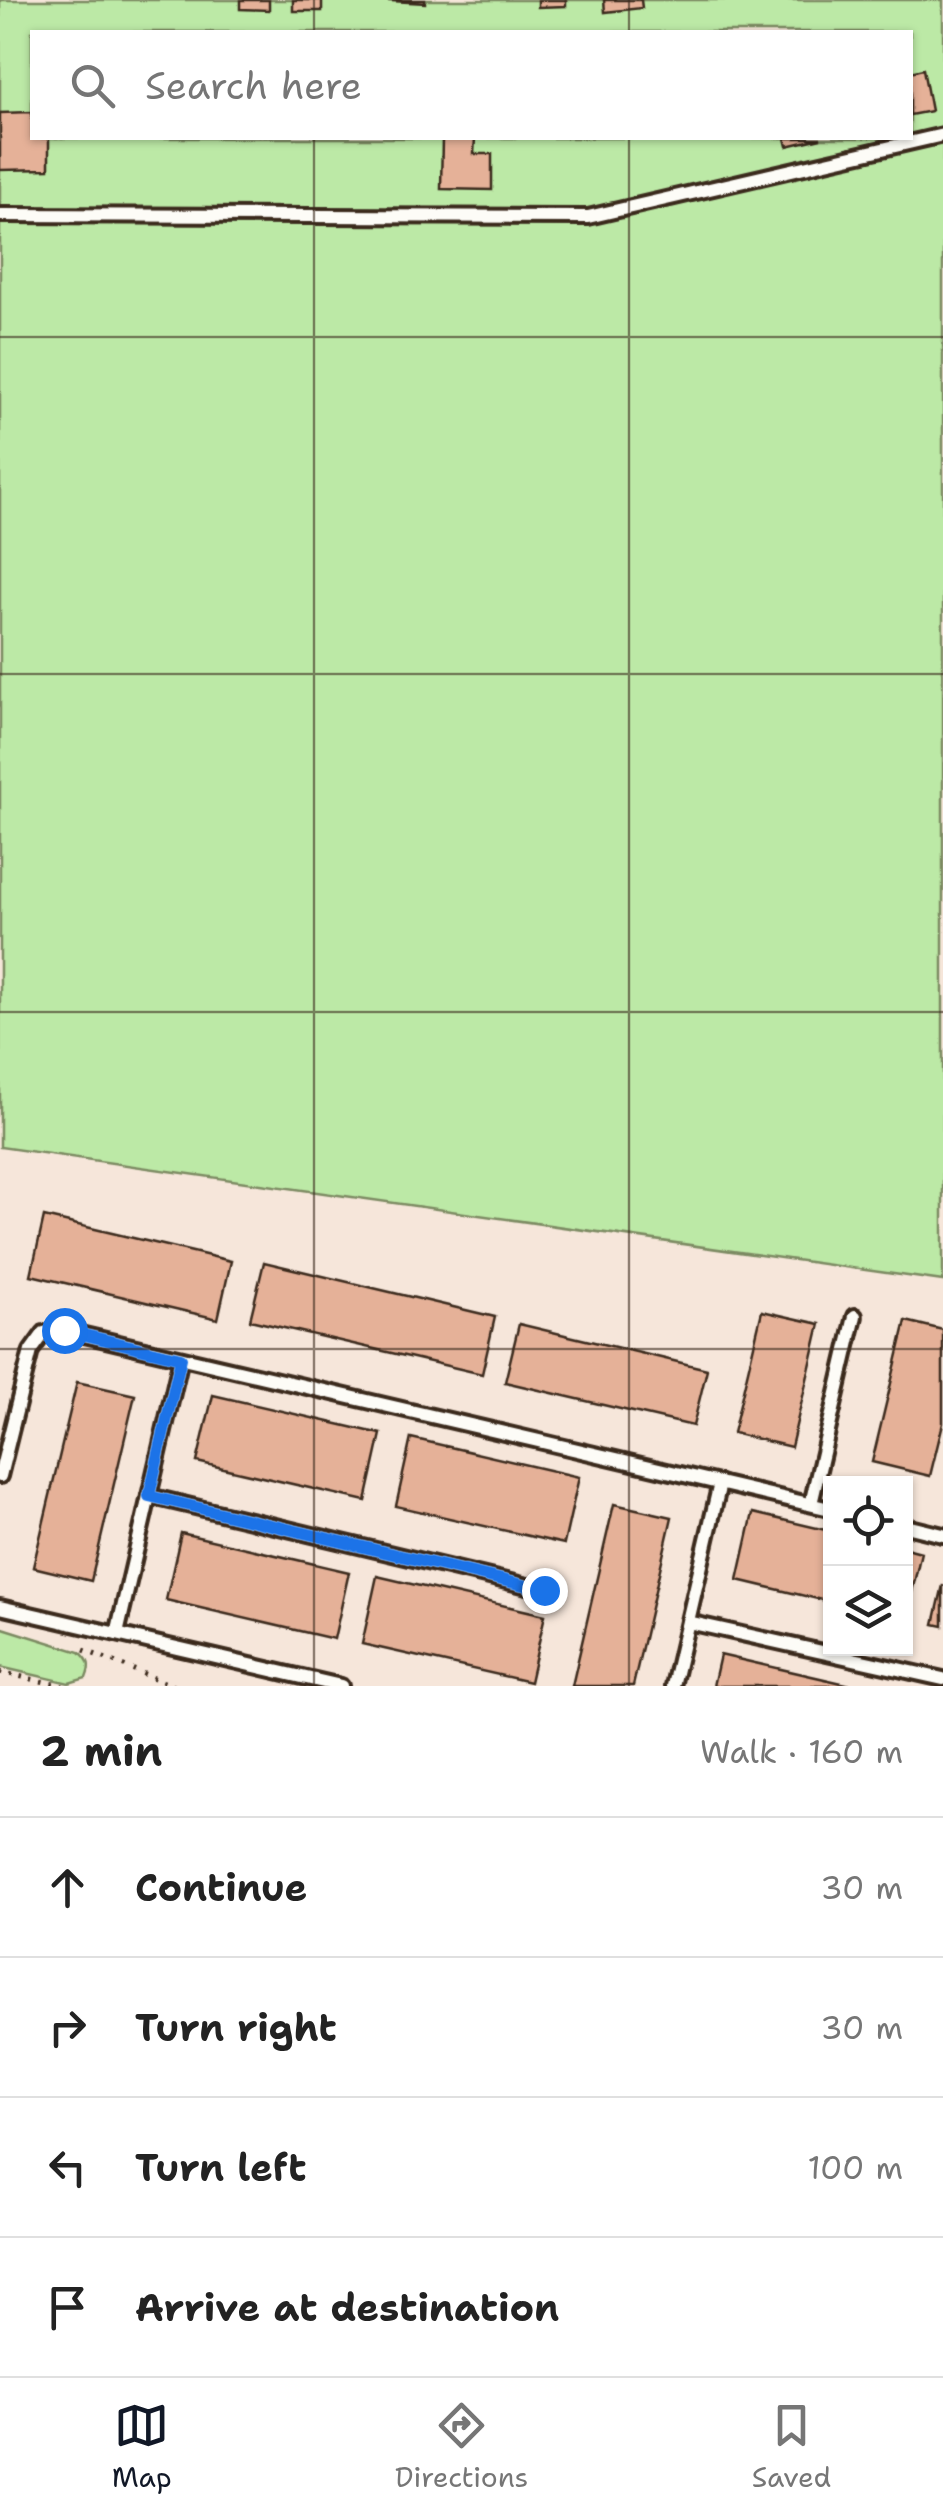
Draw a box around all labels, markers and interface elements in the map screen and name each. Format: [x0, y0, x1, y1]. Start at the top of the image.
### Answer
search box [30, 30, 913, 140]
icon: search [65, 58, 120, 113]
text: Search here [145, 60, 362, 111]
route start [42, 1308, 88, 1354]
map controls [823, 1476, 913, 1656]
button: locate [823, 1476, 913, 1566]
button: layers [823, 1566, 913, 1656]
route end [522, 1568, 568, 1614]
text: 2 min [40, 1723, 162, 1779]
text: Walk · 160 m [700, 1730, 903, 1773]
icon: ahead [40, 1860, 95, 1915]
text: Continue [135, 1862, 307, 1913]
text: 30 m [820, 1866, 903, 1909]
icon: right [40, 2000, 95, 2055]
text: Turn right [135, 2002, 337, 2053]
text: 30 m [820, 2006, 903, 2049]
icon: left [40, 2140, 95, 2195]
text: Turn left [135, 2142, 307, 2193]
text: 100 m [807, 2146, 903, 2189]
icon: arrive [40, 2280, 95, 2335]
text: Arrive at destination [135, 2282, 559, 2333]
tab: Map [112, 2398, 172, 2496]
tab: Directions [395, 2398, 528, 2496]
tab: Saved [752, 2398, 831, 2496]

